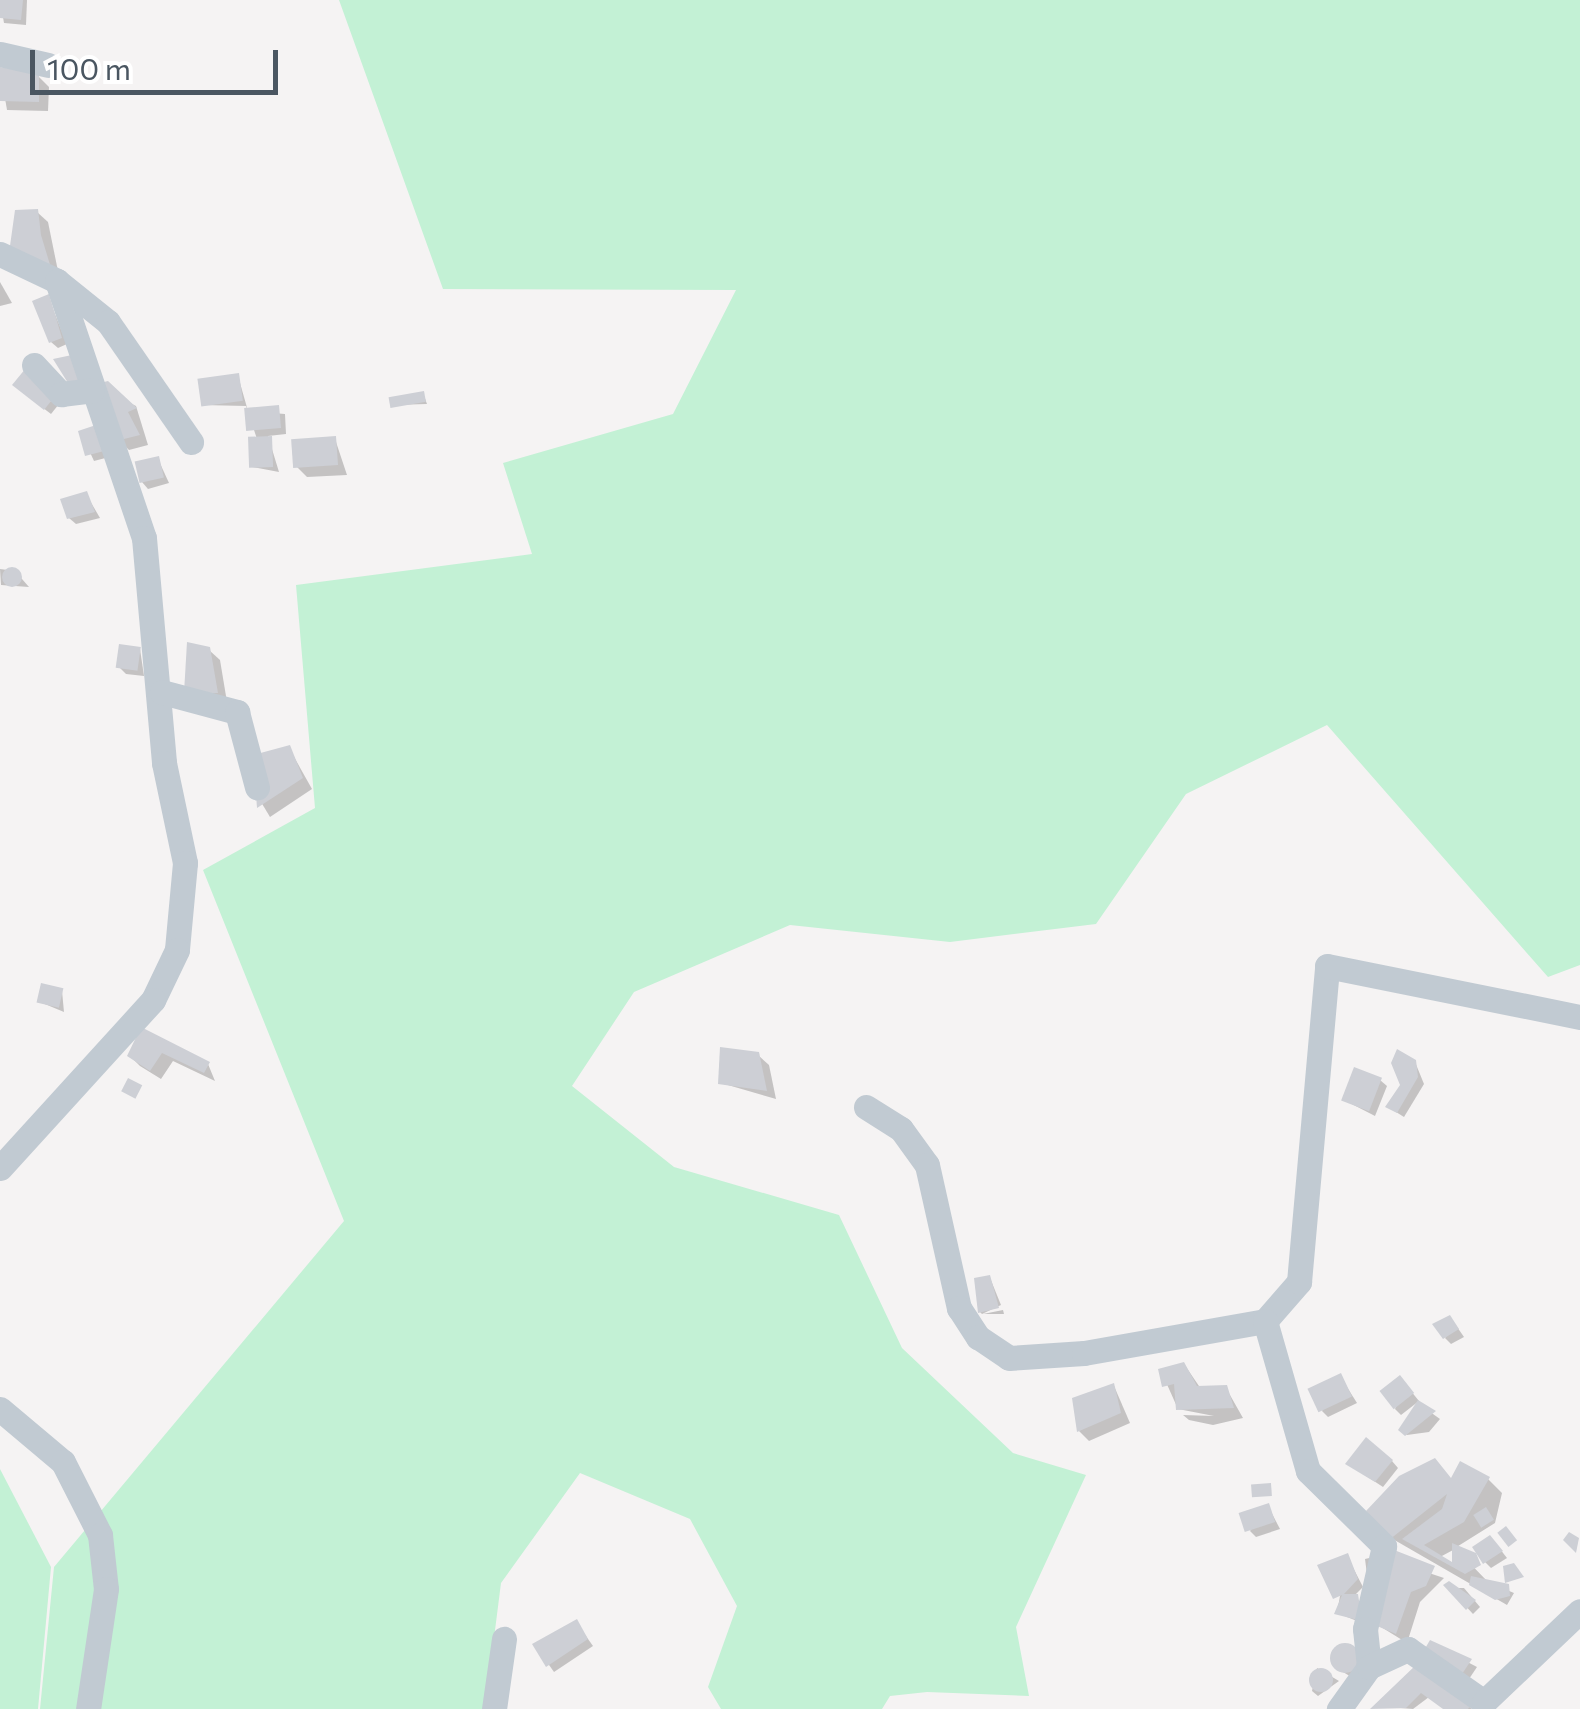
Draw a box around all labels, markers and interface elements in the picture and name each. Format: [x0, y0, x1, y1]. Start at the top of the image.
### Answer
scale bar [35, 30, 282, 92]
text: 100 m [47, 49, 131, 86]

